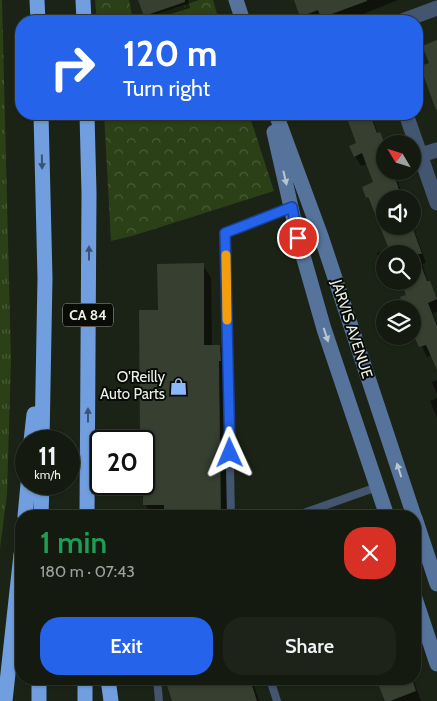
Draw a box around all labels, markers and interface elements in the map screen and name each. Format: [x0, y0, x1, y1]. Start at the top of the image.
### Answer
text: 120 m [123, 32, 217, 75]
icon: right [40, 35, 105, 100]
text: Turn right [123, 75, 210, 102]
north arrow [376, 135, 421, 180]
map controls [376, 135, 421, 345]
one-way arrow [38, 155, 46, 171]
one-way arrow [281, 171, 289, 186]
button: sound [376, 190, 421, 235]
pin [277, 217, 319, 259]
icon: arrive [284, 224, 312, 252]
one-way arrow [85, 244, 93, 260]
button: search [376, 245, 421, 290]
street label: JARVIS AVENUE [327, 276, 376, 381]
button: layers [376, 300, 421, 345]
road number: CA 84 [63, 304, 113, 326]
one-way arrow [323, 328, 331, 343]
place label: O'Reilly Auto Parts [100, 368, 165, 403]
shop icon: O'Reilly Auto Parts [169, 376, 189, 396]
one-way arrow [84, 407, 92, 423]
position arrow [203, 426, 255, 478]
speed limit sign: 20 [90, 430, 155, 495]
text: 11 [38, 441, 57, 471]
one-way arrow [395, 462, 403, 477]
text: km/h [34, 467, 61, 482]
text: 1 min [40, 524, 107, 561]
button: close [344, 527, 396, 579]
text: 180 m · 07:43 [40, 562, 135, 581]
button: Exit [40, 617, 213, 675]
button: Share [223, 617, 396, 675]

